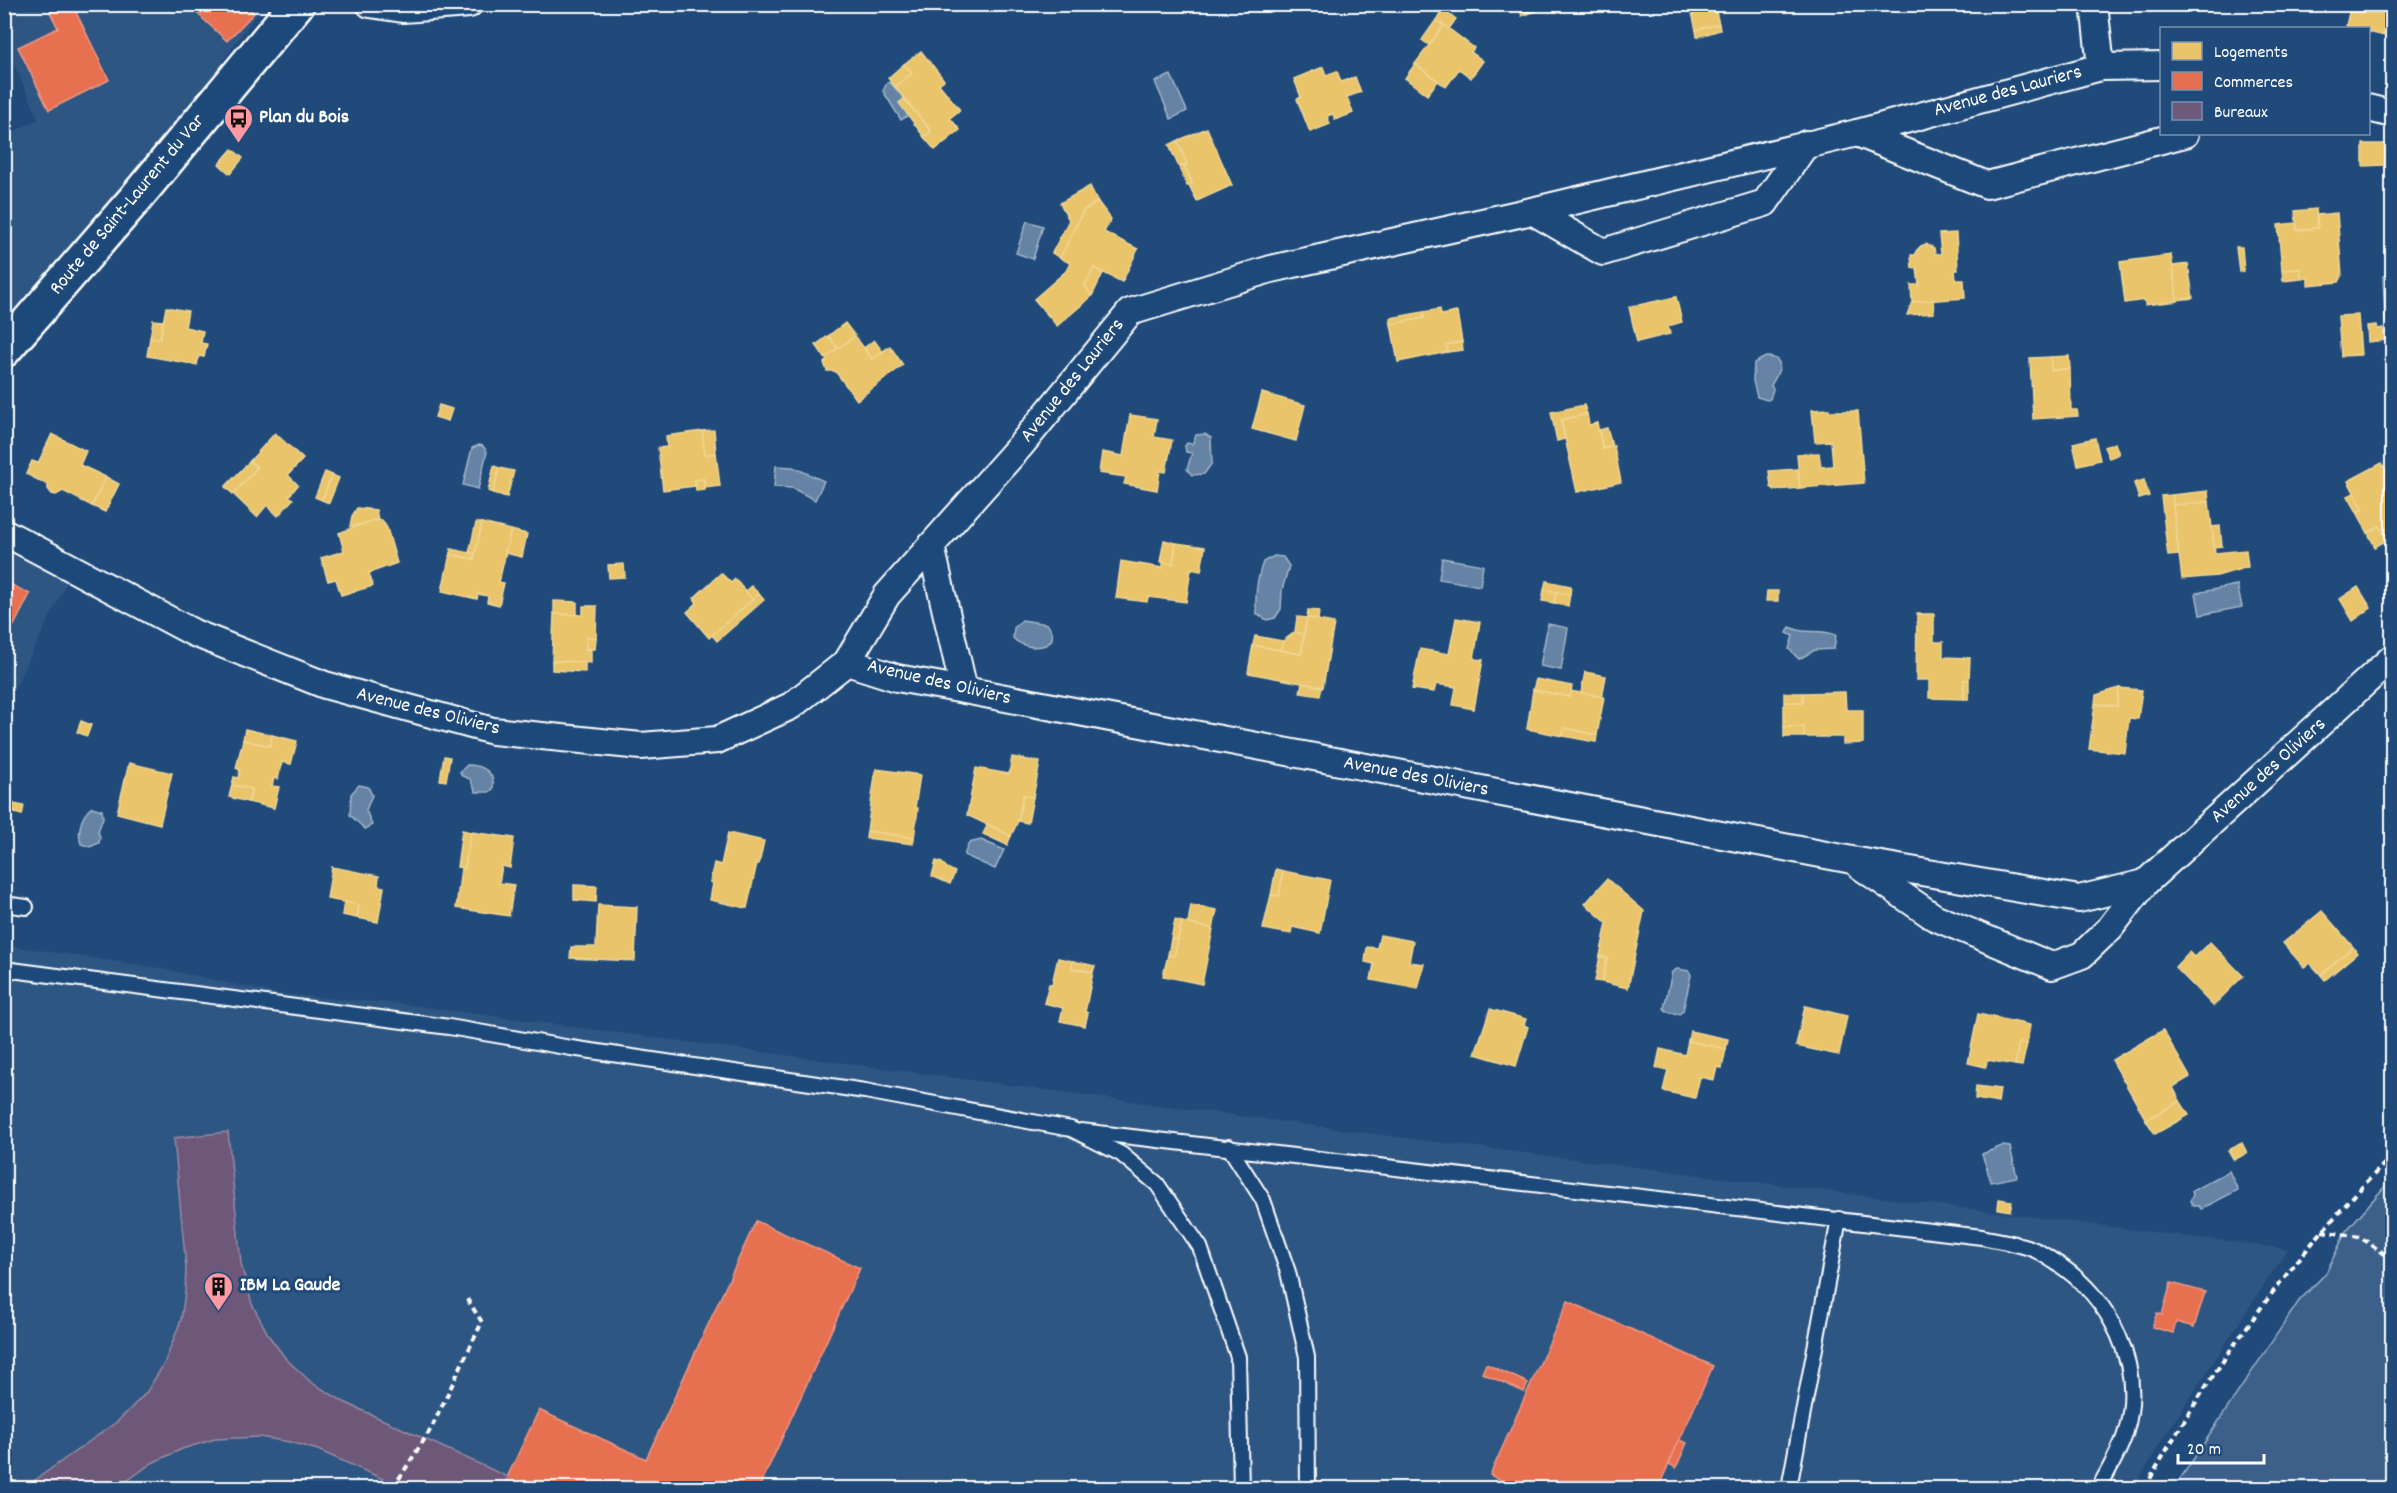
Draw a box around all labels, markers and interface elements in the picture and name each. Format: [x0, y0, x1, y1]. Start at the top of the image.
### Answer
legend [2160, 27, 2370, 135]
text: Logements [2214, 41, 2288, 66]
street label: Avenue des Lauriers [1931, 59, 2085, 125]
text: Commerces [2214, 71, 2293, 96]
text: Bureaux [2214, 101, 2268, 126]
bus stop icon: Plan du Bois [222, 102, 254, 144]
place label: Plan du Bois [259, 104, 349, 132]
street label: Route de Saint-Laurent du Var [44, 108, 213, 302]
street label: Avenue des Lauriers [1014, 313, 1132, 449]
street label: Avenue des Oliviers [864, 653, 1014, 713]
street label: Avenue des Oliviers [353, 681, 503, 743]
street label: Avenue des Oliviers [2205, 711, 2333, 831]
street label: Avenue des Oliviers [1341, 749, 1491, 805]
building icon: IBM La Gaude [203, 1270, 235, 1312]
place label: IBM La Gaude [240, 1272, 341, 1300]
scale bar [2178, 1427, 2264, 1465]
text: 20 m [2187, 1438, 2221, 1463]

